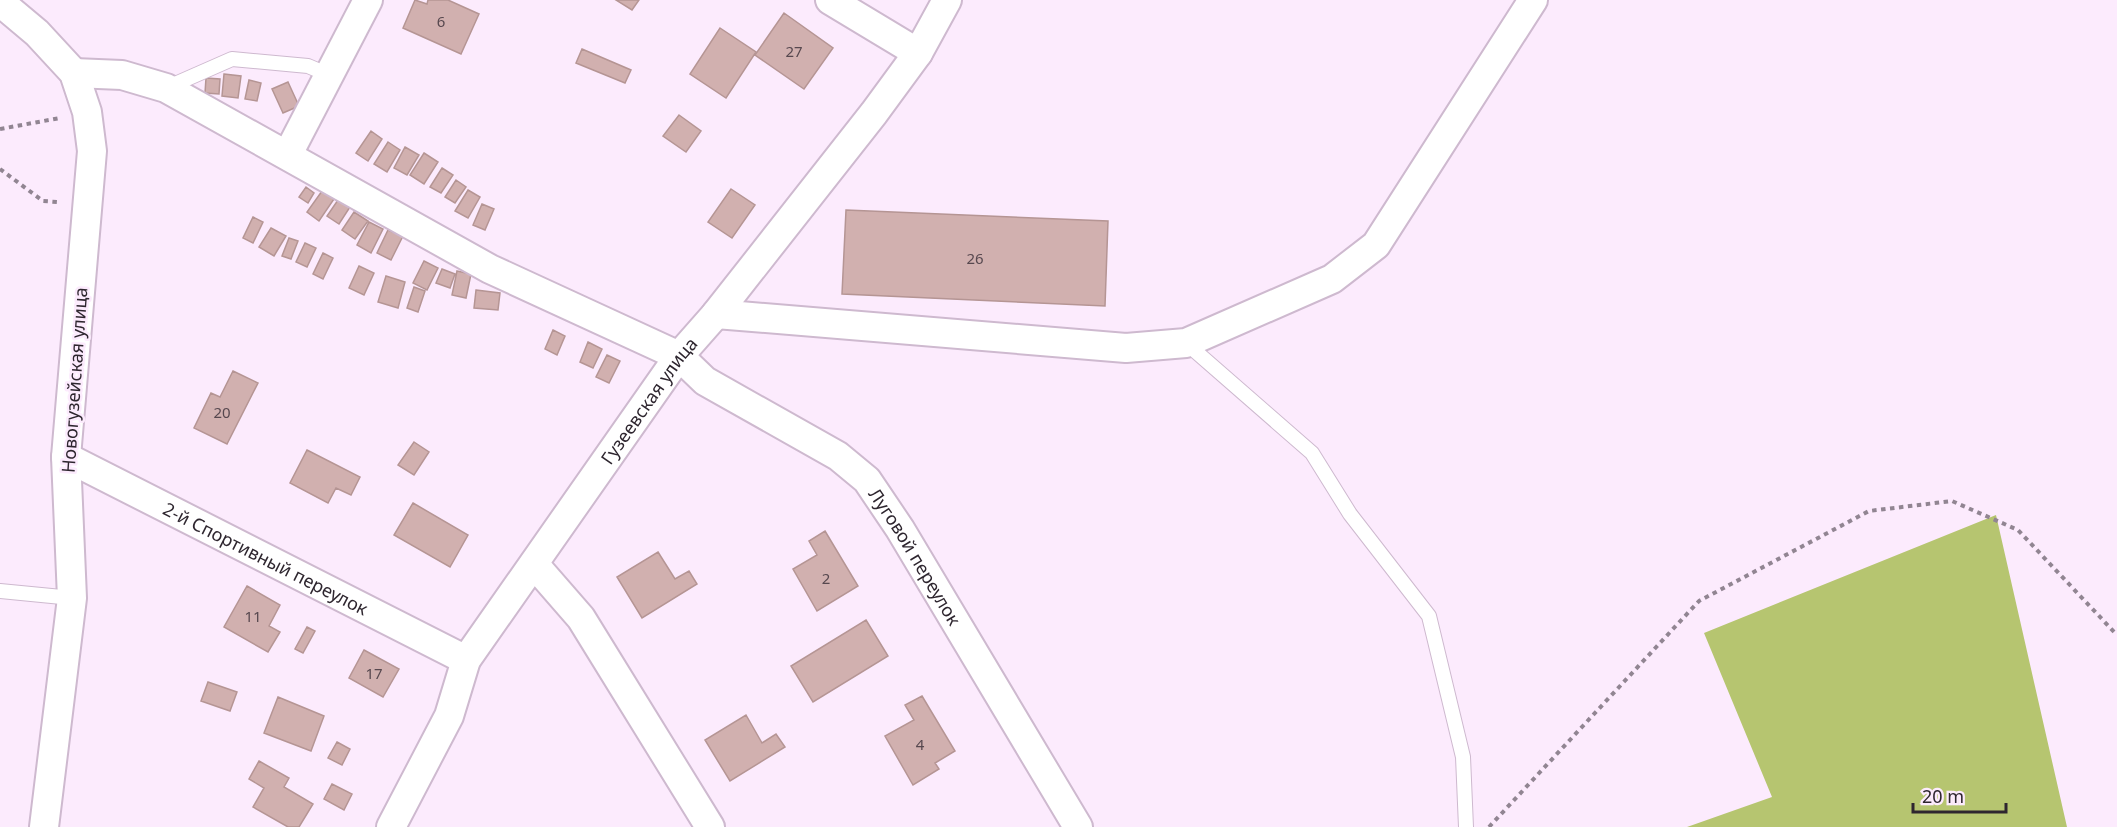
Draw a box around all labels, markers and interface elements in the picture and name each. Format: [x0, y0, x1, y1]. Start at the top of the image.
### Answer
house number: 6 [437, 11, 445, 31]
house number: 27 [785, 41, 803, 61]
house number: 26 [966, 248, 984, 268]
street label: Новогузейская улица [56, 286, 92, 474]
street label: Гузеевская улица [595, 332, 702, 469]
house number: 20 [213, 402, 231, 422]
street label: Луговой переулок [864, 483, 967, 630]
street label: 2-й Спортивный переулок [159, 496, 373, 621]
house number: 2 [822, 568, 830, 588]
house number: 11 [244, 606, 262, 626]
house number: 17 [365, 663, 383, 683]
house number: 4 [916, 734, 925, 754]
scale bar [1913, 776, 2006, 814]
text: 20 m [1922, 784, 1964, 808]

